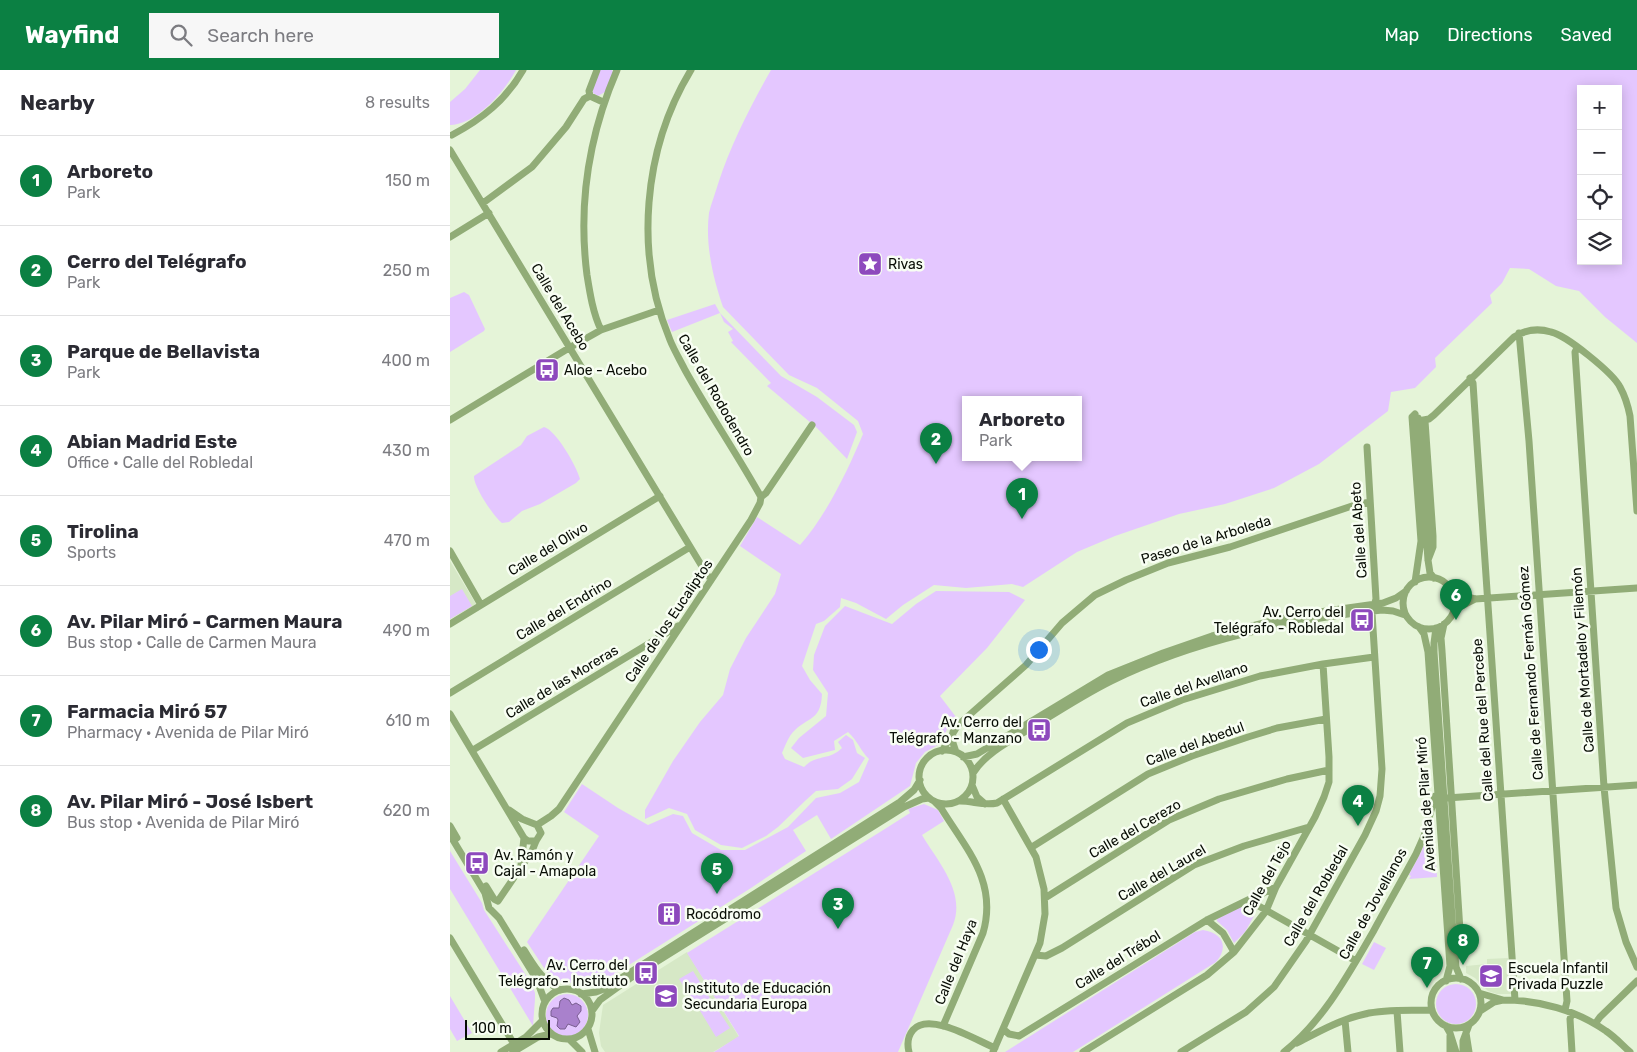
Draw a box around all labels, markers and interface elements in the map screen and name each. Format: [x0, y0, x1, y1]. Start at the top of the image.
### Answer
search box [149, 13, 499, 58]
text: Wayfind [25, 21, 119, 49]
icon: search [167, 21, 195, 49]
text: Search here [207, 24, 314, 47]
text: Map [1384, 24, 1419, 46]
text: Directions [1447, 24, 1533, 46]
text: Saved [1561, 24, 1612, 46]
map controls [1577, 85, 1622, 265]
button: + [1577, 85, 1622, 130]
text: Nearby [20, 90, 95, 115]
text: 8 results [365, 93, 430, 112]
button: − [1577, 130, 1622, 175]
text: Arboreto [67, 160, 153, 183]
text: 1 [32, 171, 40, 190]
text: 150 m [385, 171, 430, 190]
button: locate [1577, 175, 1622, 220]
text: Park [67, 183, 100, 202]
button: layers [1577, 220, 1622, 265]
text: Cerro del Telégrafo [67, 250, 247, 273]
place icon: Rivas [857, 251, 883, 277]
place label: Rivas [888, 256, 923, 273]
street label: Calle del Acebo [527, 260, 593, 354]
text: 2 [31, 261, 41, 280]
text: 250 m [383, 261, 430, 280]
text: Park [67, 273, 100, 292]
street label: Calle del Rododendro [674, 331, 758, 459]
text: Parque de Bellavista [67, 340, 260, 363]
text: 3 [31, 351, 41, 370]
text: 400 m [382, 351, 430, 370]
bus stop icon: Aloe - Acebo [534, 357, 560, 383]
place label: Aloe - Acebo [564, 362, 647, 379]
text: Park [67, 363, 100, 382]
popup [962, 396, 1082, 461]
text: Arboreto [979, 408, 1065, 431]
pin: 2 [920, 423, 952, 464]
text: Abian Madrid Este [67, 430, 237, 453]
text: Park [979, 431, 1012, 450]
text: 4 [31, 441, 41, 460]
text: 430 m [382, 441, 430, 460]
text: Office · Calle del Robledal [67, 453, 253, 472]
pin: 1 [1006, 478, 1038, 519]
street label: Calle del Abeto [1347, 481, 1371, 579]
street label: Paseo de la Arboleda [1139, 512, 1273, 568]
street label: Calle del Olivo [505, 519, 591, 579]
text: Tirolina [67, 520, 139, 543]
text: 5 [31, 531, 41, 550]
text: 470 m [384, 531, 430, 550]
text: Sports [67, 543, 116, 562]
street label: Calle de los Eucaliptos [621, 556, 717, 686]
street label: Calle de Fernando Fernán Gómez [1515, 565, 1547, 781]
street label: Calle de Mortadelo y Filemón [1568, 567, 1598, 753]
street label: Calle del Endrino [513, 574, 615, 644]
pin: 6 [1440, 579, 1472, 620]
place label: Av. Cerro del Telégrafo - Robledal [1214, 604, 1344, 637]
bus stop icon: Av. Cerro del Telégrafo - Robledal [1349, 607, 1375, 633]
text: Av. Pilar Miró - Carmen Maura [67, 610, 342, 633]
text: 6 [31, 621, 41, 640]
text: 490 m [382, 621, 430, 640]
text: Bus stop · Calle de Carmen Maura [67, 633, 317, 652]
your location [1026, 637, 1052, 663]
street label: Calle del Rue del Percebe [1469, 638, 1497, 802]
street label: Calle de las Moreras [502, 642, 622, 722]
street label: Calle del Avellano [1138, 659, 1250, 711]
text: Farmacia Miró 57 [67, 700, 227, 723]
text: 7 [31, 711, 41, 730]
text: 610 m [386, 711, 430, 730]
place label: Av. Cerro del Telégrafo - Manzano [889, 714, 1022, 747]
bus stop icon: Av. Cerro del Telégrafo - Manzano [1026, 717, 1052, 743]
street label: Calle del Abedul [1143, 718, 1247, 770]
text: Pharmacy · Avenida de Pilar Miró [67, 723, 309, 742]
street label: Avenida de Pilar Miró [1413, 736, 1439, 872]
pin: 4 [1342, 785, 1374, 826]
text: Av. Pilar Miró - José Isbert [67, 790, 313, 813]
street label: Calle del Cerezo [1086, 796, 1184, 862]
text: 8 [31, 801, 41, 820]
text: 620 m [383, 801, 430, 820]
text: Bus stop · Avenida de Pilar Miró [67, 813, 299, 832]
street label: Calle del Tejo [1239, 837, 1295, 919]
street label: Calle del Laurel [1115, 841, 1209, 905]
street label: Calle del Robledal [1280, 842, 1352, 950]
street label: Calle de Jovellanos [1335, 845, 1411, 963]
place label: Av. Ramón y Cajal - Amapola [494, 847, 596, 880]
bus stop icon: Av. Ramón y Cajal - Amapola [464, 850, 490, 876]
pin: 5 [701, 853, 733, 894]
pin: 3 [822, 888, 854, 929]
building icon: Rocódromo [656, 901, 682, 927]
place label: Rocódromo [686, 906, 761, 923]
street label: Calle del Haya [931, 917, 981, 1007]
pin: 8 [1447, 924, 1479, 965]
street label: Calle del Trébol [1072, 927, 1164, 993]
pin: 7 [1411, 947, 1443, 988]
place label: Av. Cerro del Telégrafo - Instituto [498, 957, 628, 990]
bus stop icon: Av. Cerro del Telégrafo - Instituto [633, 960, 659, 986]
place label: Escuela Infantil Privada Puzzle [1508, 960, 1608, 993]
school or university icon: Escuela Infantil Privada Puzzle [1478, 963, 1504, 989]
place label: Instituto de Educación Secundaria Europa [684, 980, 831, 1013]
school or university icon: Instituto de Educación Secundaria Europa [653, 983, 679, 1009]
scale bar [465, 1017, 550, 1040]
text: 100 m [472, 1020, 512, 1037]

